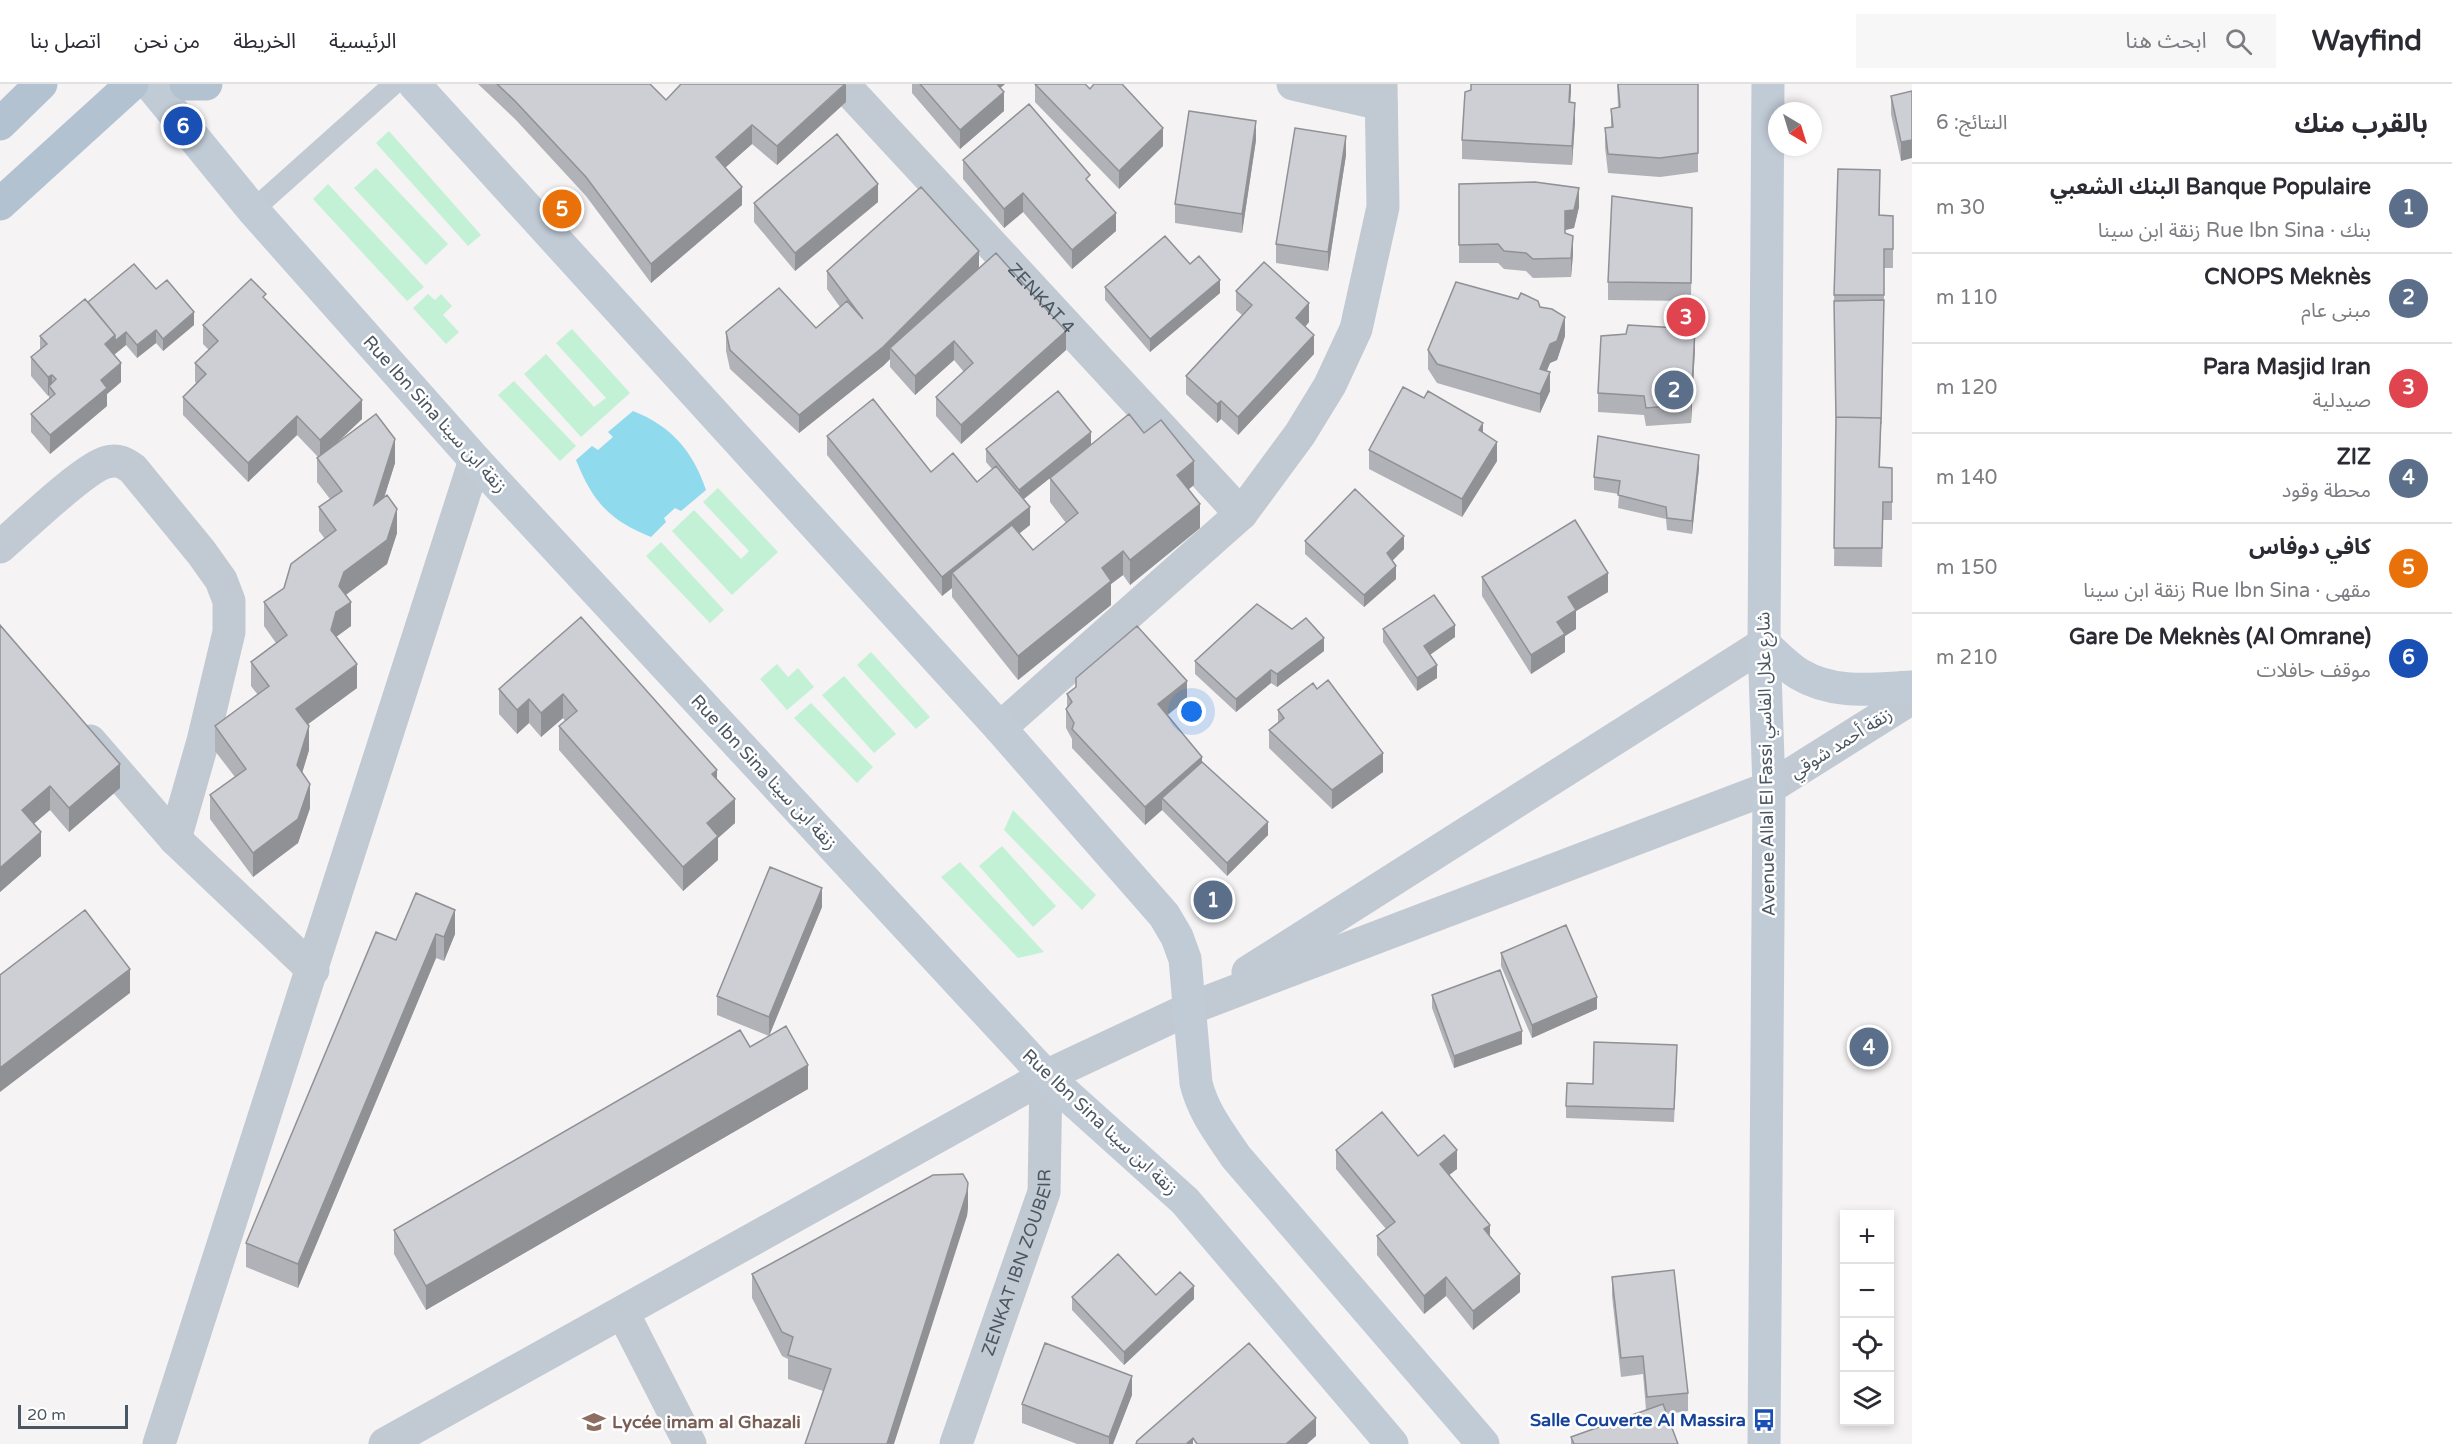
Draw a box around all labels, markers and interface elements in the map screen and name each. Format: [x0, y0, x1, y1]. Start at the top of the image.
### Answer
search box [1856, 14, 2276, 68]
text: Wayfind [2312, 24, 2422, 58]
icon: search [2222, 25, 2255, 58]
text: ابحث هنا [2125, 28, 2207, 54]
text: اتصل بنا [30, 29, 101, 54]
text: من نحن [134, 29, 200, 54]
text: الخريطة [233, 29, 296, 54]
text: الرئيسية [329, 29, 397, 54]
north arrow [1768, 102, 1822, 156]
pin: 6 [164, 104, 202, 148]
text: بالقرب منك [2294, 108, 2428, 139]
text: النتائج: 6 [1936, 111, 2007, 135]
text: Banque Populaire البنك الشعبي [2050, 174, 2371, 200]
pin: 5 [542, 186, 582, 232]
text: 30 m [1936, 196, 1985, 220]
text: 1 [2402, 196, 2415, 220]
text: بنك · Rue Ibn Sina زنقة ابن سينا [2098, 219, 2371, 243]
street label: ZENKAT 4 [1003, 258, 1079, 338]
text: CNOPS Meknès [2204, 264, 2371, 290]
text: 110 m [1936, 286, 1997, 310]
text: 2 [2402, 286, 2415, 310]
pin: 3 [1666, 294, 1706, 340]
text: مبنى عام [2301, 299, 2371, 323]
street label: Rue Ibn Sina زنقة ابن سينا [359, 331, 511, 497]
text: Para Masjid Iran [2203, 354, 2371, 380]
pin: 2 [1654, 368, 1694, 412]
text: 120 m [1936, 376, 1997, 400]
text: 3 [2402, 376, 2415, 400]
text: صيدلية [2312, 389, 2371, 413]
text: ZIZ [2337, 444, 2371, 470]
text: 140 m [1936, 466, 1997, 490]
text: 4 [2402, 466, 2415, 490]
text: محطة وقود [2282, 479, 2371, 503]
text: كافي دوفاس [2249, 534, 2371, 560]
text: 150 m [1936, 556, 1997, 580]
text: 5 [2402, 556, 2415, 580]
text: مقهى · Rue Ibn Sina زنقة ابن سينا [2083, 579, 2371, 603]
street label: Avenue Allal El Fassi شارع علال الفاسي [1752, 611, 1783, 917]
text: Gare De Meknès (Al Omrane) [2069, 624, 2371, 650]
text: 210 m [1936, 646, 1997, 670]
text: 6 [2402, 646, 2415, 670]
text: موقف حافلات [2257, 659, 2371, 683]
street label: Rue Ibn Sina زنقة ابن سينا [686, 690, 842, 854]
your location [1177, 697, 1206, 726]
street label: زنقة أحمد شوقي [1786, 703, 1897, 785]
pin: 1 [1194, 878, 1232, 922]
pin: 4 [1850, 1024, 1888, 1070]
street label: Rue Ibn Sina زنقة ابن سينا [1018, 1044, 1182, 1200]
street label: ZENKAT IBN ZOUBEIR [977, 1169, 1056, 1359]
map controls [1840, 1210, 1894, 1426]
button: + [1840, 1210, 1894, 1264]
button: − [1840, 1264, 1894, 1318]
button: locate [1840, 1318, 1894, 1372]
button: layers [1840, 1372, 1894, 1426]
scale bar [18, 1402, 128, 1430]
text: 20 m [27, 1405, 66, 1425]
bus stop icon: Salle Couverte Al Massira [1751, 1407, 1777, 1433]
school or university icon: Lycée imam al Ghazali [581, 1409, 607, 1435]
place label: Salle Couverte Al Massira [1530, 1409, 1746, 1431]
place label: Lycée imam al Ghazali [612, 1411, 801, 1433]

